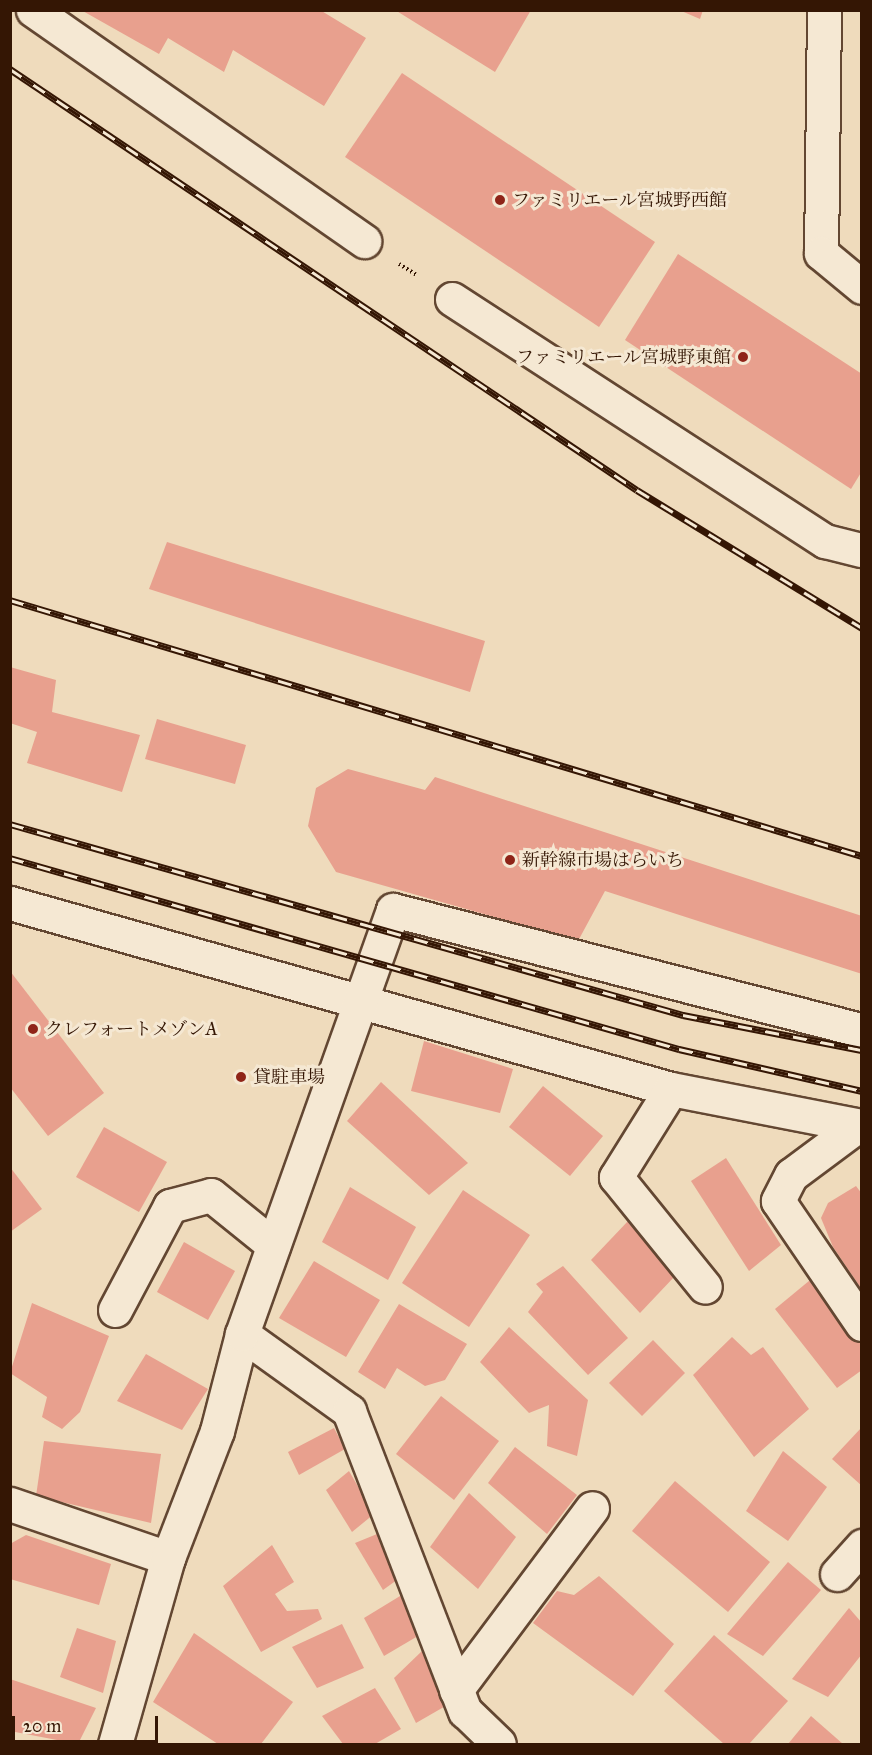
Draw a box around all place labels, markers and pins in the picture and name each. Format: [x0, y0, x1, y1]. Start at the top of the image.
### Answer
place label: ファミリエール宮城野西館 [512, 189, 728, 211]
marker: ファミリエール宮城野西館 [493, 193, 507, 207]
place label: ファミリエール宮城野東館 [515, 346, 731, 368]
marker: ファミリエール宮城野東館 [736, 350, 750, 364]
place label: 新幹線市場はらいち [522, 849, 684, 871]
marker: 新幹線市場はらいち [503, 853, 517, 867]
place label: クレフォートメゾンA [45, 1018, 219, 1040]
marker: クレフォートメゾンA [26, 1022, 40, 1036]
place label: 貸駐車場 [253, 1066, 325, 1088]
marker: 貸駐車場 [234, 1070, 248, 1084]

